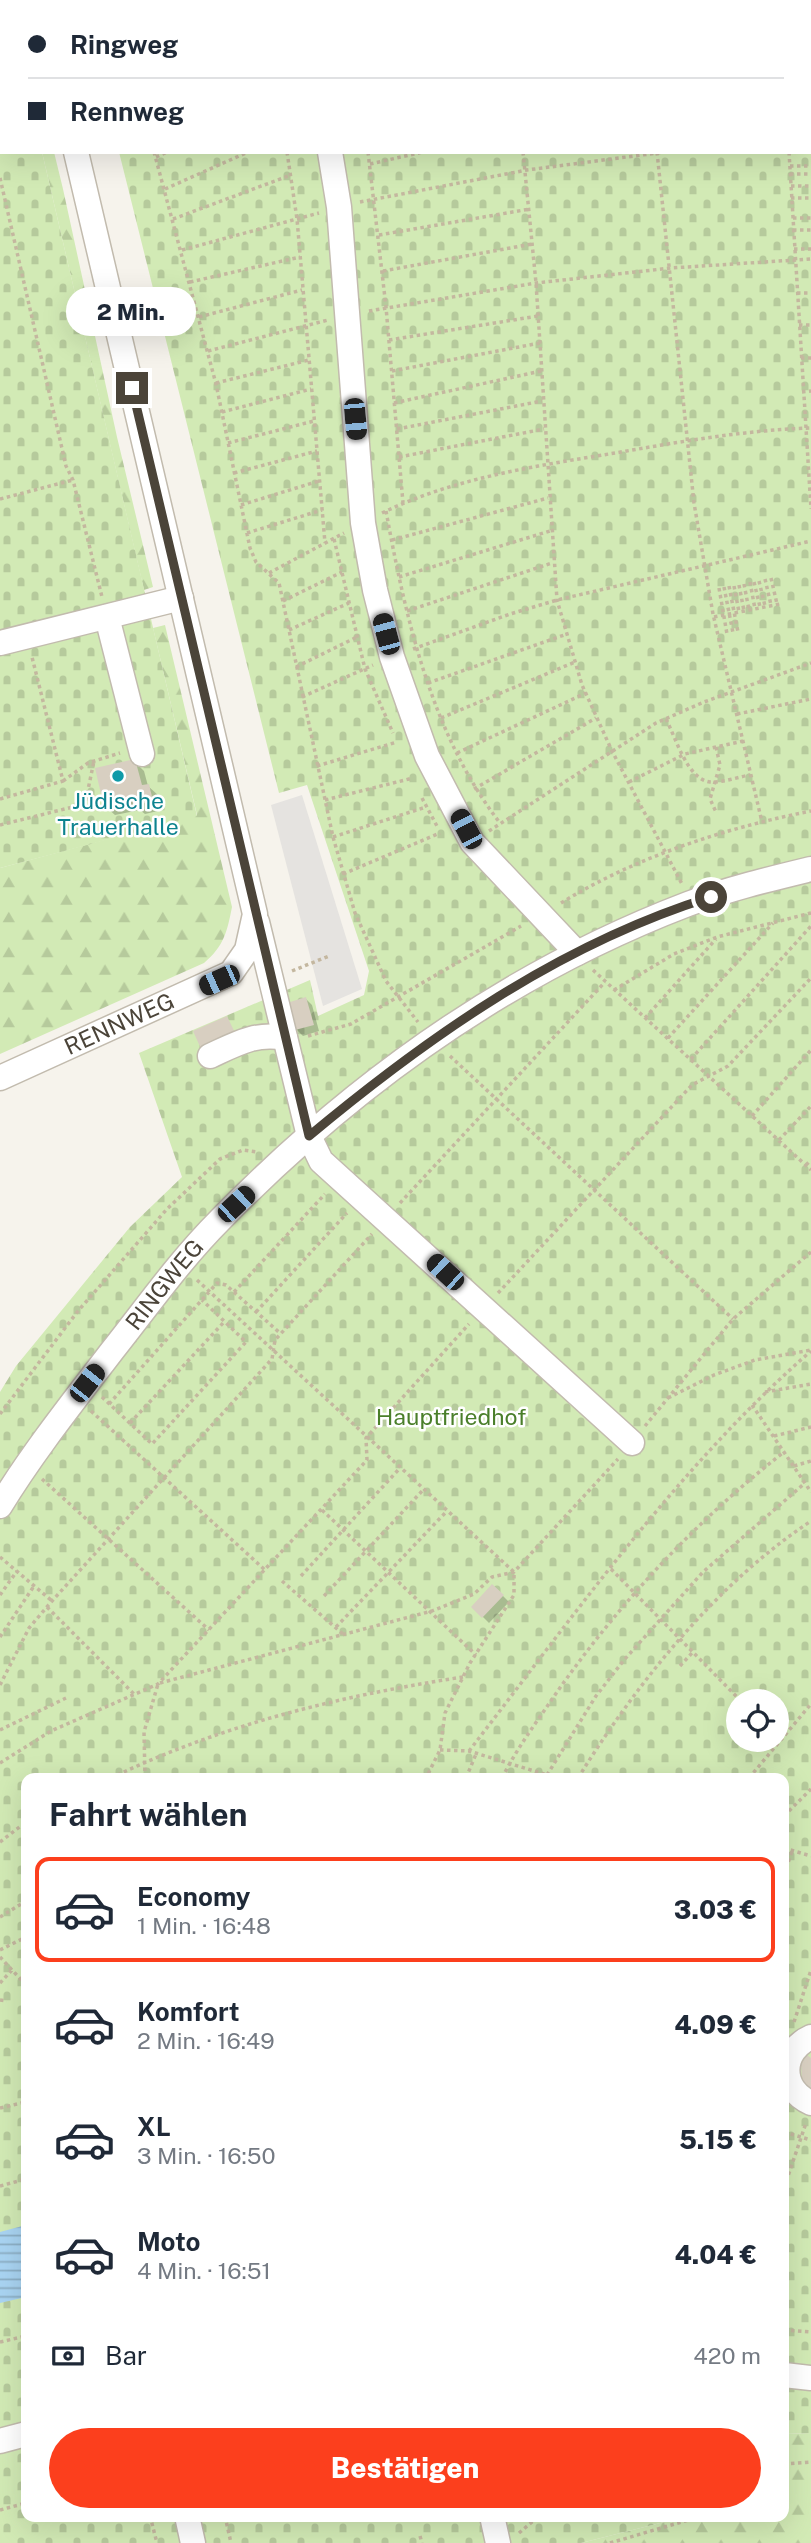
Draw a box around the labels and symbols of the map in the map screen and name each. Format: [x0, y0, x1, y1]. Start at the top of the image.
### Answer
callout: 2 Min. [67, 286, 197, 336]
route end [116, 372, 148, 404]
car [343, 397, 368, 441]
car [371, 611, 402, 657]
marker: Jüdische Trauerhalle [110, 768, 126, 784]
place label: Jüdische Trauerhalle [57, 787, 179, 840]
car [447, 806, 486, 852]
route start [695, 881, 727, 913]
car [196, 962, 243, 998]
street label: RENNWEG [60, 987, 178, 1060]
car [214, 1182, 259, 1226]
street label: RINGWEG [120, 1233, 209, 1335]
car [423, 1250, 468, 1294]
car [66, 1360, 109, 1406]
park label: Hauptfriedhof [376, 1403, 526, 1430]

